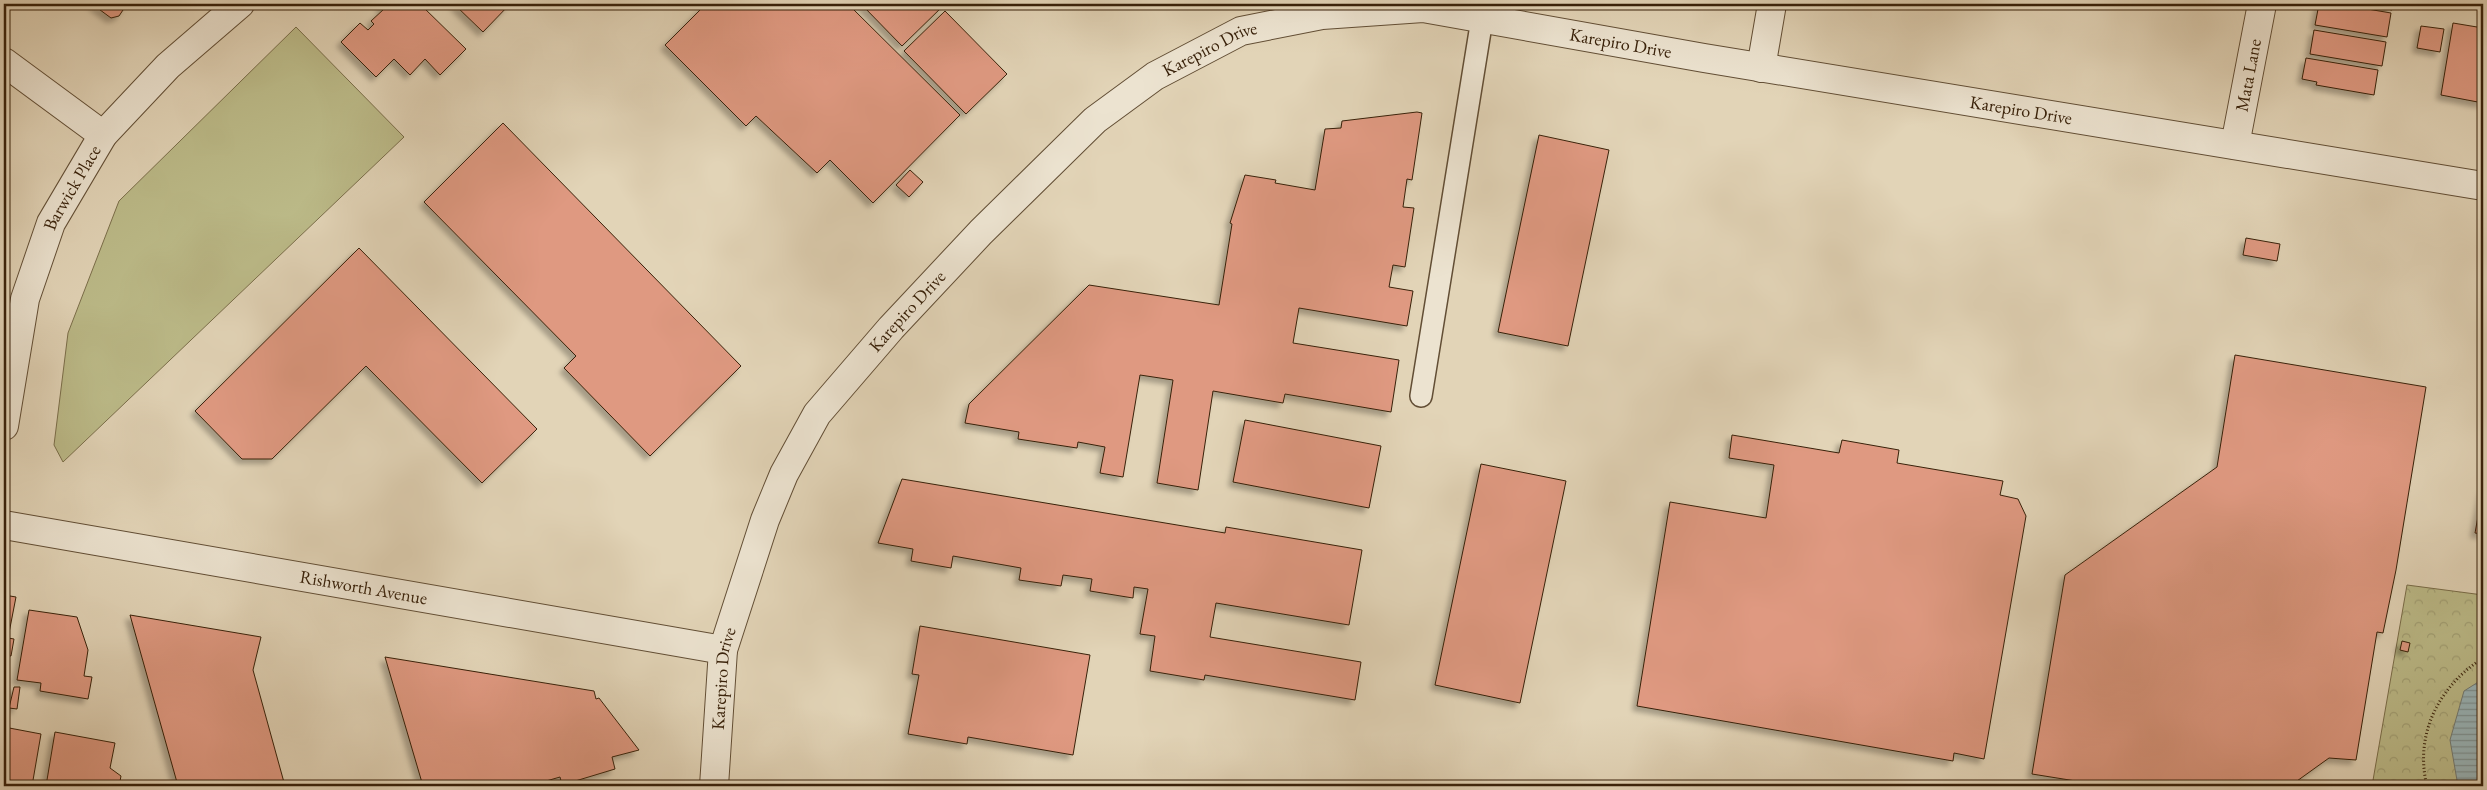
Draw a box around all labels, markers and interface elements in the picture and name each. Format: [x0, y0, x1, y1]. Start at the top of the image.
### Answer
street label: Karepiro Drive [1158, 16, 1259, 81]
street label: Karepiro Drive [1568, 22, 1674, 63]
street label: Mata Lane [2230, 37, 2266, 114]
street label: Karepiro Drive [1968, 90, 2074, 129]
street label: Barwick Place [37, 141, 106, 233]
street label: Karepiro Drive [863, 265, 950, 357]
street label: Rishworth Avenue [298, 565, 429, 609]
street label: Karepiro Drive [706, 624, 741, 730]

